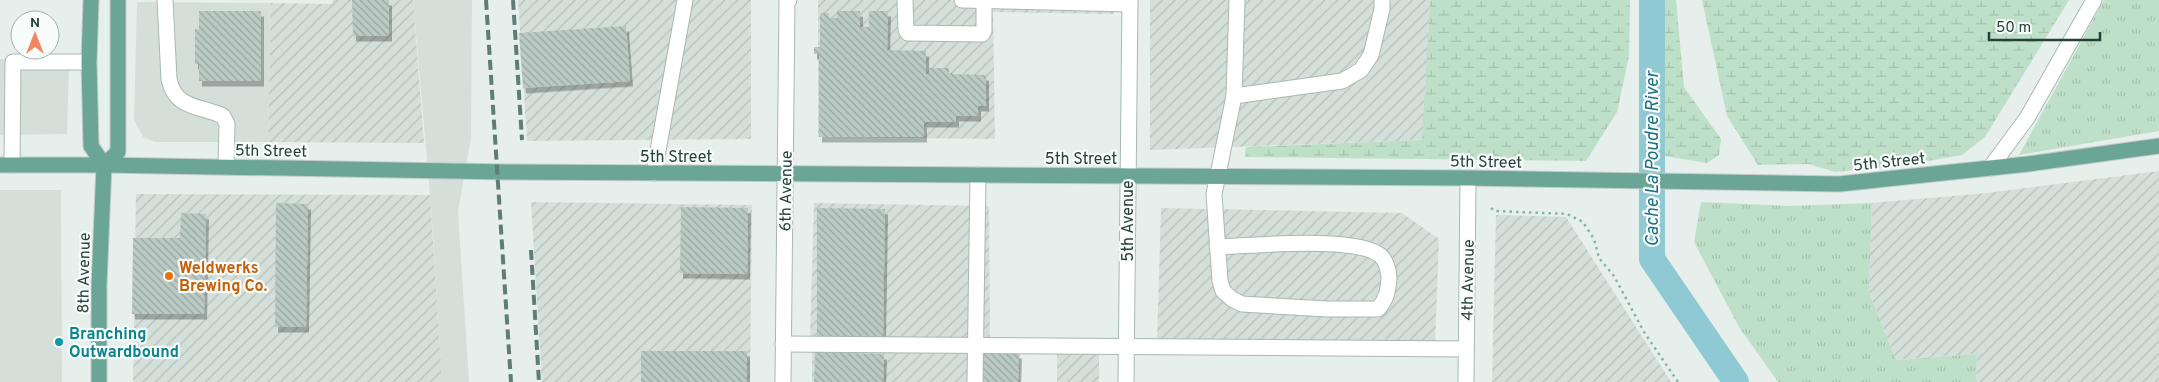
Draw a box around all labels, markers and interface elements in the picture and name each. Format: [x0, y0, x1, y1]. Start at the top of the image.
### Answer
north arrow [10, 10, 60, 60]
scale bar [1989, 10, 2100, 42]
text: N [30, 15, 40, 32]
text: 50 m [1996, 19, 2031, 38]
water label: Cache La Poudre River [1642, 69, 1665, 247]
street label: 5th Street [235, 141, 307, 163]
street label: 5th Street [640, 148, 712, 168]
street label: 5th Street [1852, 149, 1926, 177]
street label: 6th Avenue [776, 150, 798, 232]
street label: 5th Street [1045, 150, 1117, 170]
street label: 5th Street [1450, 152, 1522, 174]
street label: 5th Avenue [1119, 180, 1139, 262]
street label: 8th Avenue [74, 232, 96, 314]
street label: 4th Avenue [1458, 239, 1480, 321]
place label: Weldwerks Brewing Co. [179, 259, 268, 297]
marker: Weldwerks Brewing Co. [163, 270, 175, 282]
place label: Branching Outwardbound [69, 325, 179, 363]
marker: Branching Outwardbound [53, 336, 65, 348]

